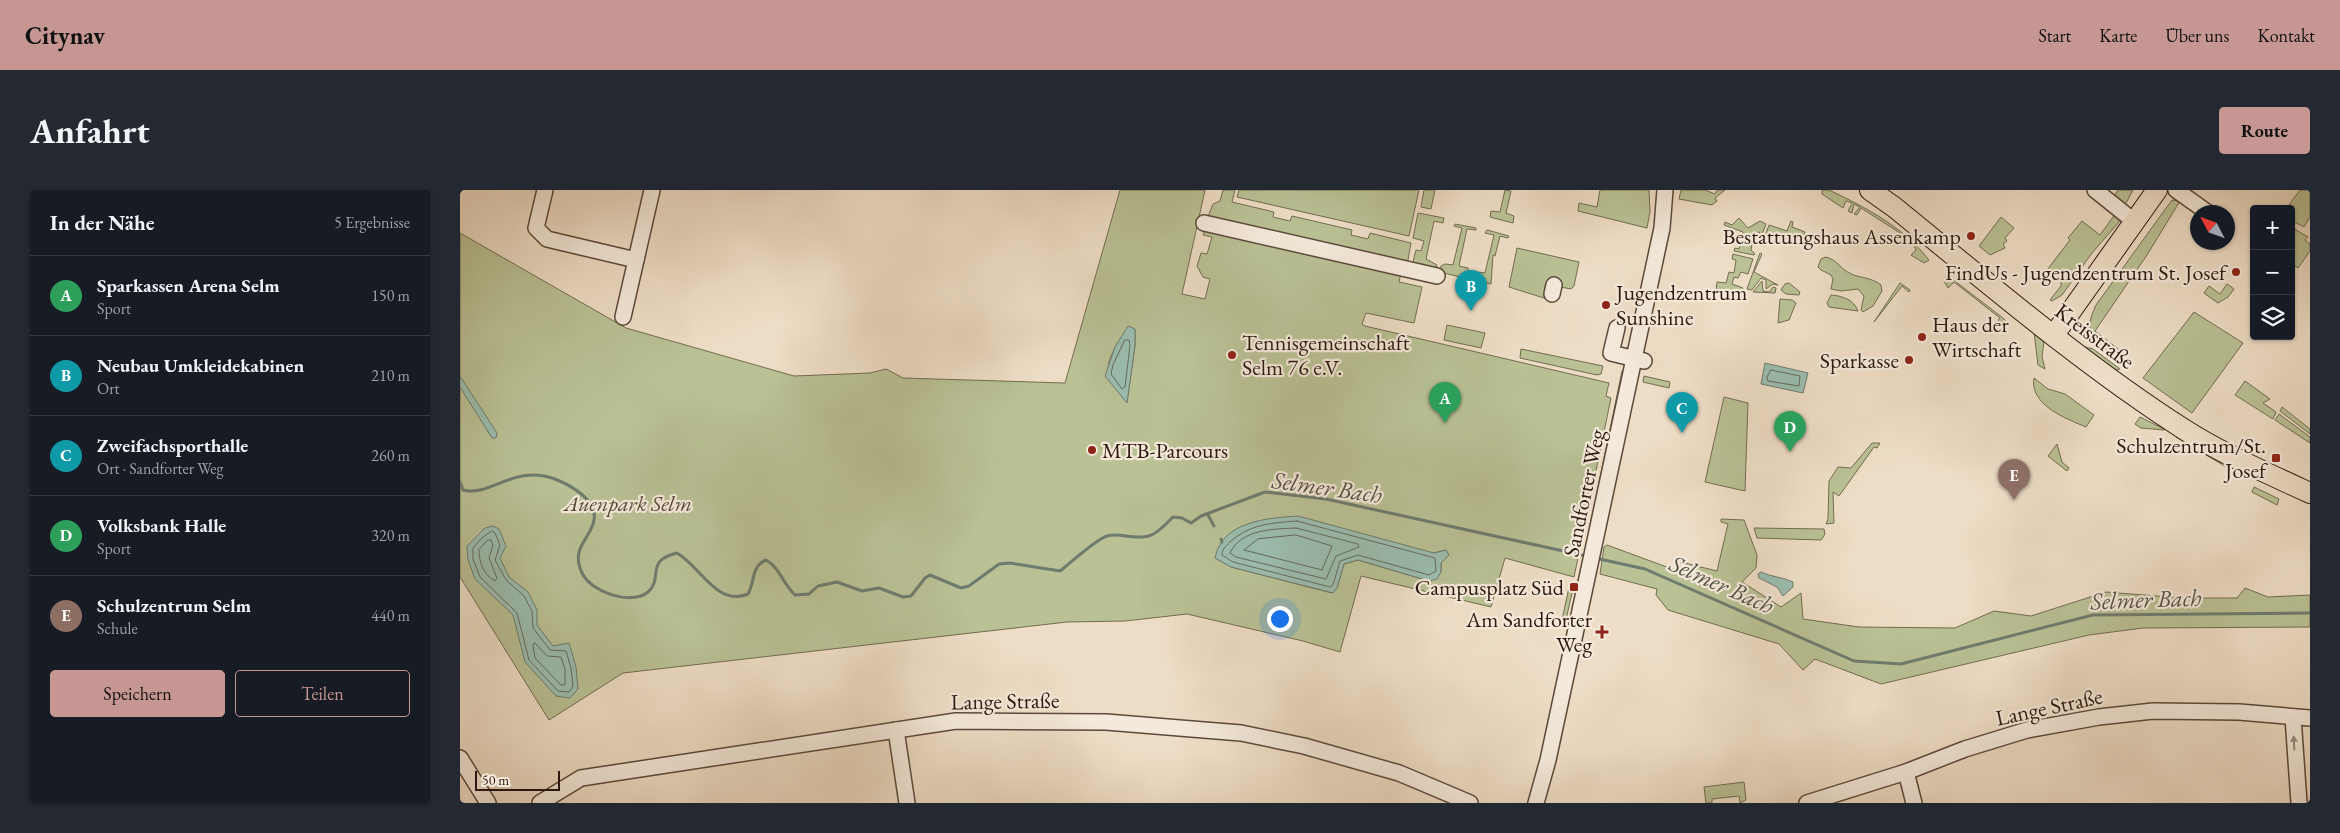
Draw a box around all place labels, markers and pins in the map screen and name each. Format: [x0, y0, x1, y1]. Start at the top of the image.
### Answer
place label: Bestattungshaus Assenkamp [1723, 222, 1961, 251]
marker: Bestattungshaus Assenkamp [1965, 230, 1977, 242]
place label: FindUs - Jugendzentrum St. Josef [1945, 258, 2229, 287]
marker: FindUs - Jugendzentrum St. Josef [2230, 266, 2242, 278]
pin: B [1455, 270, 1487, 311]
place label: Jugendzentrum Sunshine [1614, 278, 1747, 332]
marker: Jugendzentrum Sunshine [1600, 299, 1612, 311]
place label: Haus der Wirtschaft [1932, 310, 2022, 364]
place label: Tennisgemeinschaft Selm 76 e.V. [1242, 328, 1410, 382]
marker: Haus der Wirtschaft [1916, 331, 1928, 343]
place label: Sparkasse [1820, 346, 1899, 375]
marker: Tennisgemeinschaft Selm 76 e.V. [1226, 349, 1238, 361]
marker: Sparkasse [1903, 354, 1915, 366]
pin: A [1429, 382, 1461, 423]
pin: C [1666, 392, 1698, 433]
pin: D [1774, 411, 1806, 452]
place label: Schulzentrum/St. Josef [2116, 431, 2269, 485]
place label: MTB-Parcours [1102, 436, 1228, 465]
marker: MTB-Parcours [1086, 444, 1098, 456]
marker: Schulzentrum/St. Josef [2270, 452, 2282, 464]
pin: E [1998, 459, 2030, 500]
place label: Campusplatz Süd [1415, 573, 1565, 602]
marker: Campusplatz Süd [1568, 581, 1580, 593]
place label: Am Sandforter Weg [1465, 605, 1593, 659]
marker: Am Sandforter Weg [1596, 626, 1608, 638]

